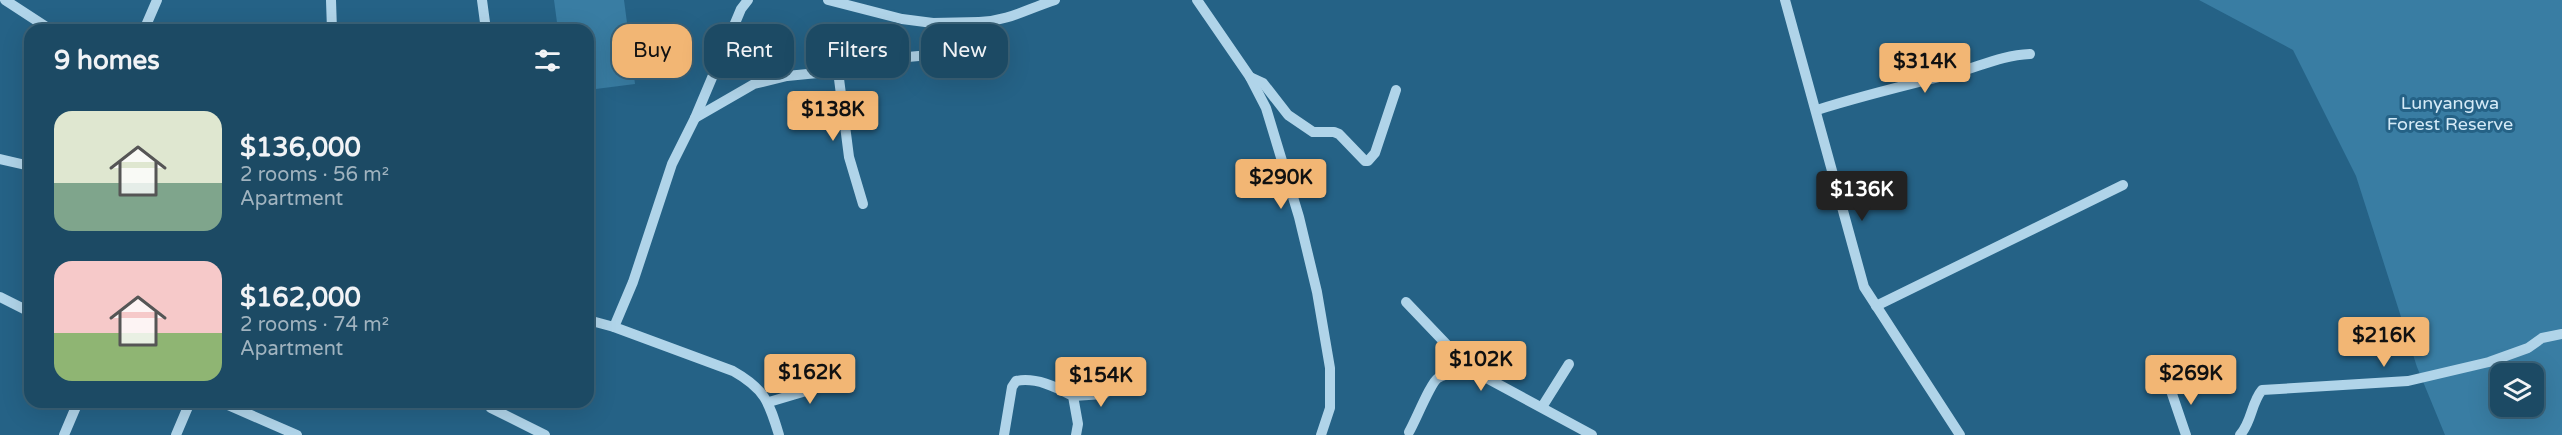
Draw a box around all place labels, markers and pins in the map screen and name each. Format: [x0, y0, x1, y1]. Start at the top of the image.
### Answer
pin: $314K [1883, 43, 1967, 94]
pin: $138K [791, 91, 875, 142]
pin: $290K [1239, 159, 1323, 210]
pin: $136K [1820, 171, 1904, 222]
pin: $216K [2342, 317, 2426, 368]
pin: $102K [1439, 341, 1523, 392]
pin: $162K [768, 354, 852, 405]
pin: $269K [2149, 355, 2233, 406]
pin: $154K [1059, 357, 1143, 408]

